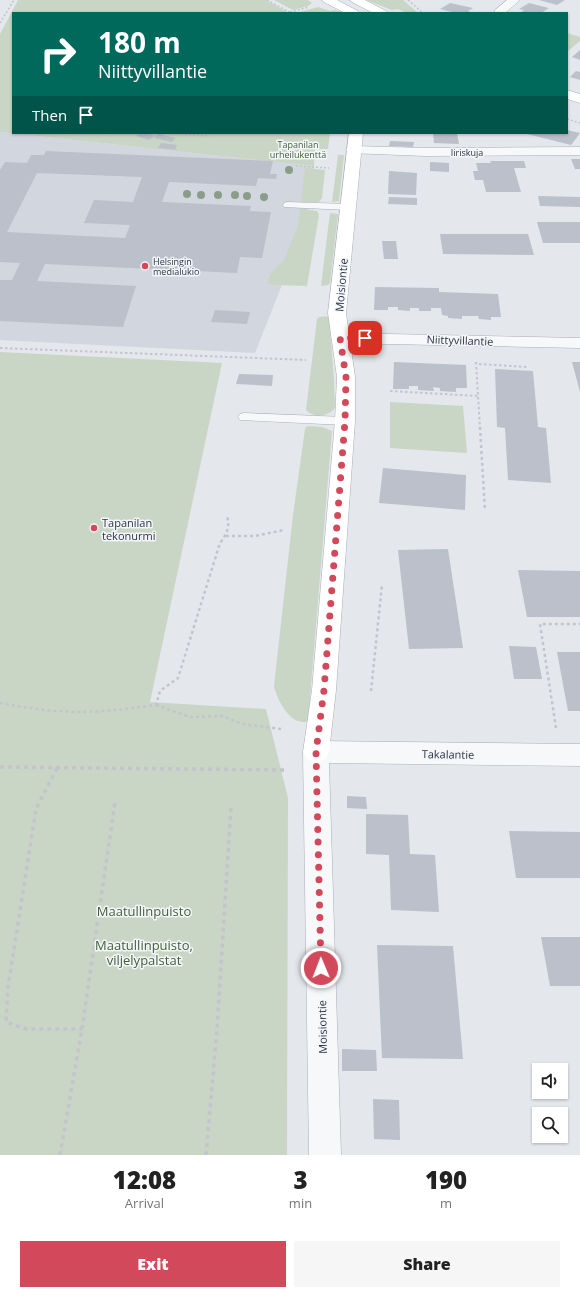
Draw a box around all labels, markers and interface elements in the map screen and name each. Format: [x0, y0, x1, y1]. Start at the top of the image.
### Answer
text: 180 m [98, 23, 181, 61]
icon: right [32, 28, 84, 80]
text: Niittyvillantie [98, 59, 207, 83]
icon: arrive [75, 104, 97, 126]
text: Then [32, 105, 67, 125]
park label: Tapanilan urheilukenttä [270, 138, 326, 161]
street label: Iiriskuja [451, 146, 483, 159]
place label: Helsingin medialukio [153, 255, 199, 278]
street label: Moisiontie [331, 258, 351, 312]
marker: Helsingin medialukio [140, 261, 150, 271]
pin [348, 321, 382, 355]
icon: arrive [354, 327, 376, 349]
street label: Niittyvillantie [426, 331, 494, 349]
place label: Tapanilan tekonurmi [102, 515, 155, 543]
marker: Tapanilan tekonurmi [89, 523, 99, 533]
street label: Takalantie [422, 746, 474, 762]
park label: Maatullinpuisto [97, 902, 191, 920]
park label: Maatullinpuisto, viljelypalstat [95, 936, 193, 969]
position arrow [300, 947, 342, 989]
street label: Moisiontie [314, 1000, 330, 1054]
map controls [532, 1063, 568, 1143]
button: sound [532, 1063, 568, 1099]
button: search [532, 1107, 568, 1143]
text: 12:08 [113, 1163, 176, 1196]
text: 3 [293, 1163, 308, 1196]
text: 190 [425, 1163, 467, 1196]
text: Arrival [125, 1194, 164, 1212]
text: min [289, 1194, 312, 1212]
text: m [440, 1194, 452, 1212]
button: Exit [20, 1241, 286, 1287]
button: Share [294, 1241, 560, 1287]

